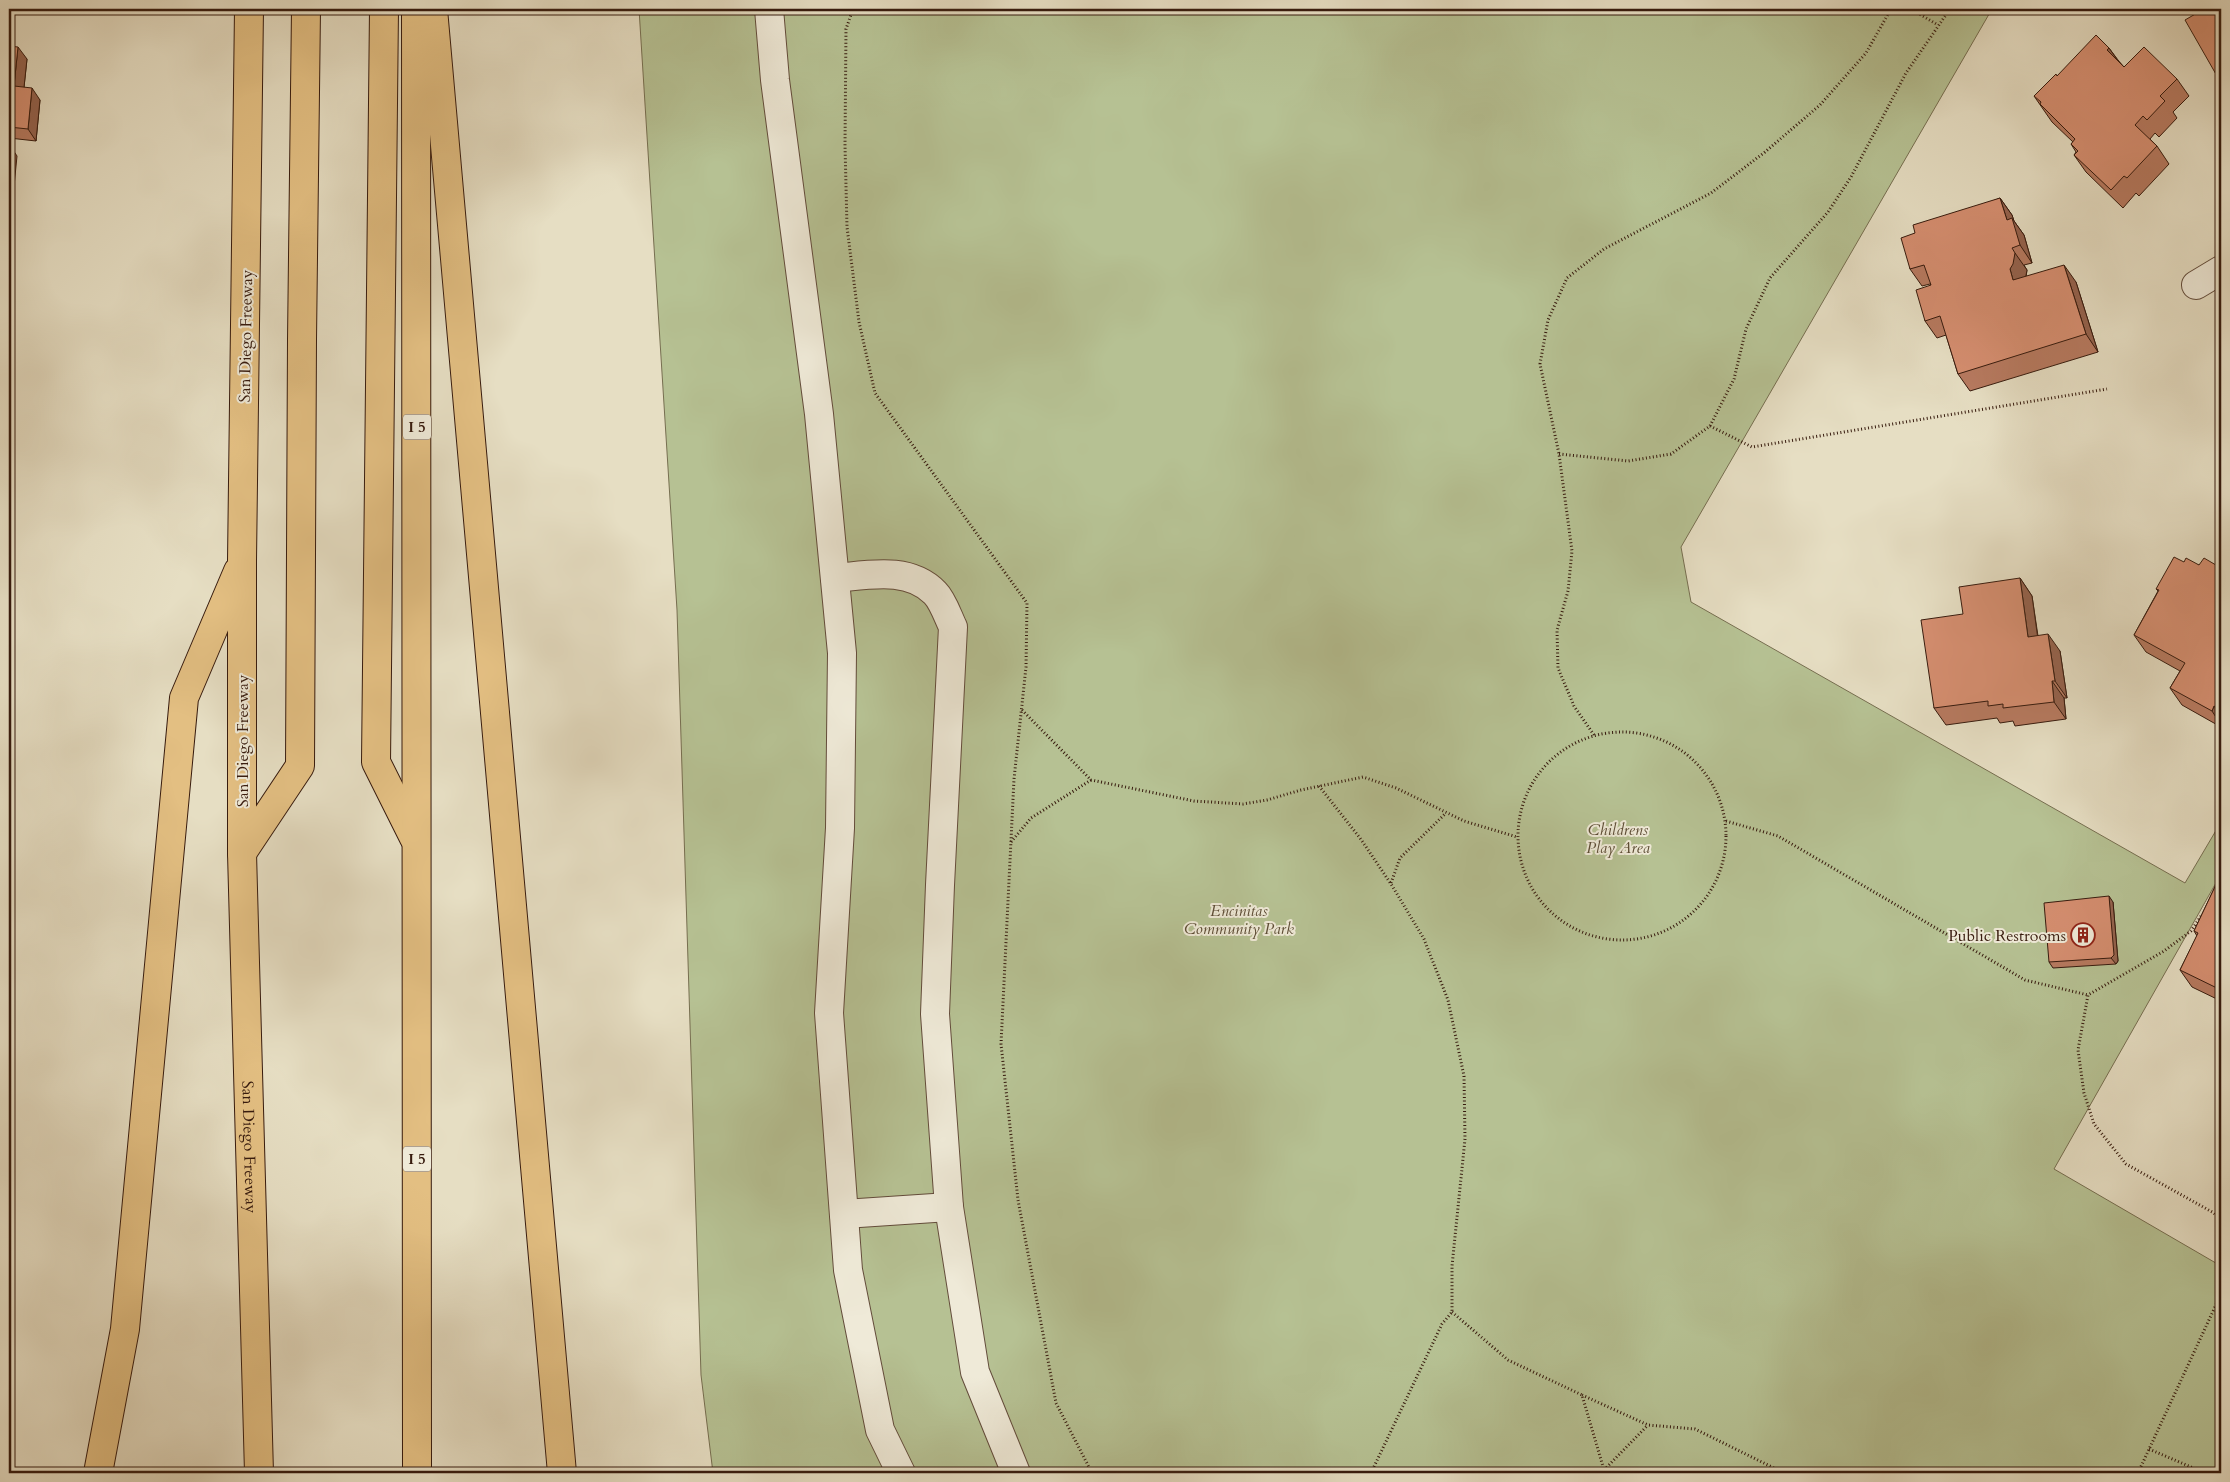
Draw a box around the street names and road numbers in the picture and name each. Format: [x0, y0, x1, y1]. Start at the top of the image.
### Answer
street label: San Diego Freeway [234, 269, 258, 403]
road number: I 5 [403, 414, 431, 440]
street label: San Diego Freeway [232, 674, 254, 807]
street label: San Diego Freeway [236, 1080, 262, 1214]
road number: I 5 [403, 1146, 431, 1172]

